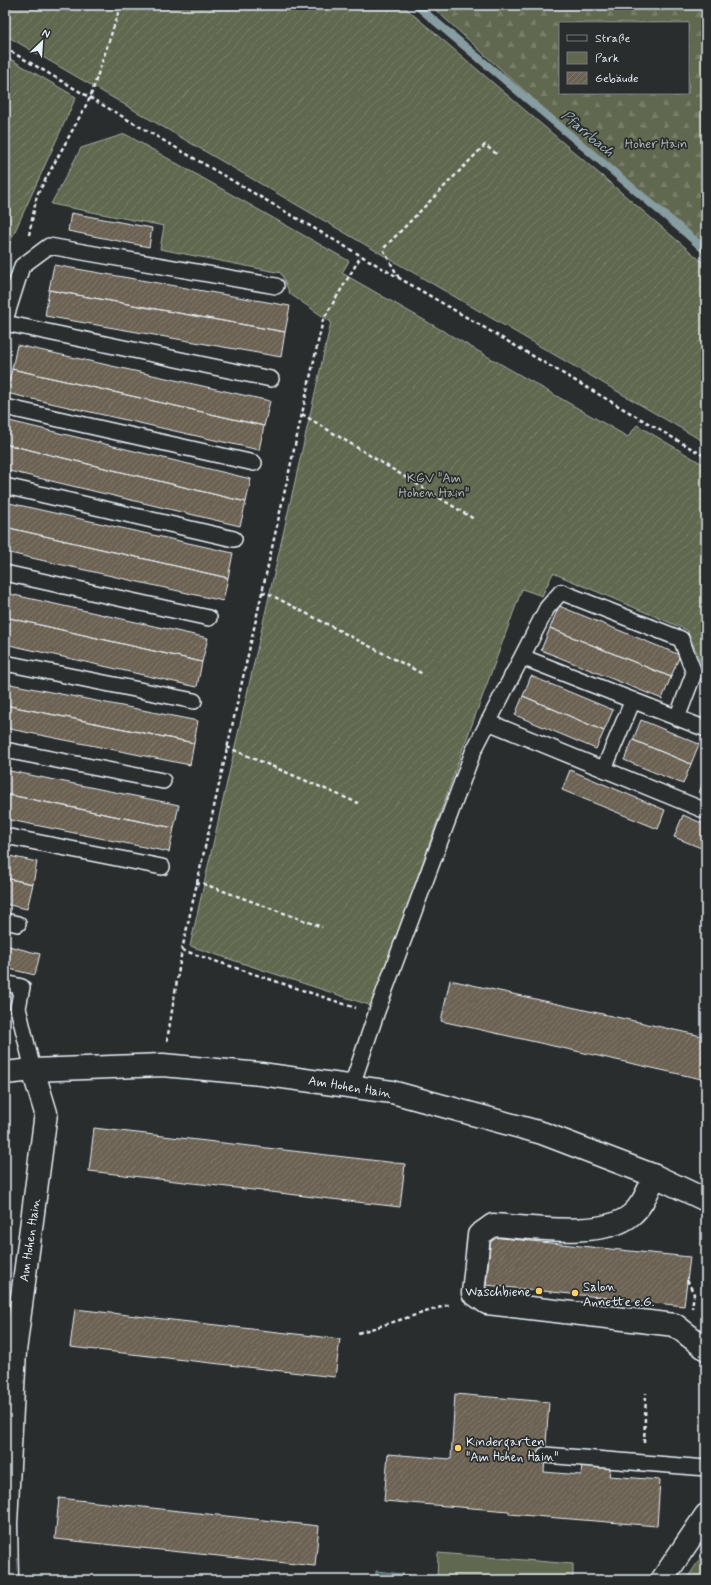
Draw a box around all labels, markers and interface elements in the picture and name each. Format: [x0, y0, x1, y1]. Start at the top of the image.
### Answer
north arrow [22, 22, 62, 62]
legend [559, 22, 689, 94]
text: N [40, 26, 52, 42]
text: Straße [595, 31, 630, 47]
text: Park [595, 51, 619, 67]
text: Gebäude [595, 71, 638, 87]
water label: Pfarrbach [557, 107, 617, 161]
park label: Hoher Hain [625, 136, 687, 153]
park label: KGV "Am Hohen Hain" [399, 470, 469, 502]
street label: Am Hohen Hain [307, 1073, 393, 1102]
street label: Am Hohen Hain [16, 1197, 45, 1283]
place label: Salon Annette e.G. [583, 1279, 655, 1311]
place label: Waschbiene [465, 1284, 531, 1301]
marker: Waschbiene [534, 1286, 544, 1296]
marker: Salon Annette e.G. [570, 1288, 580, 1298]
place label: Kindergarten "Am Hohen Hain" [466, 1434, 559, 1466]
marker: Kindergarten "Am Hohen Hain" [453, 1443, 463, 1453]

